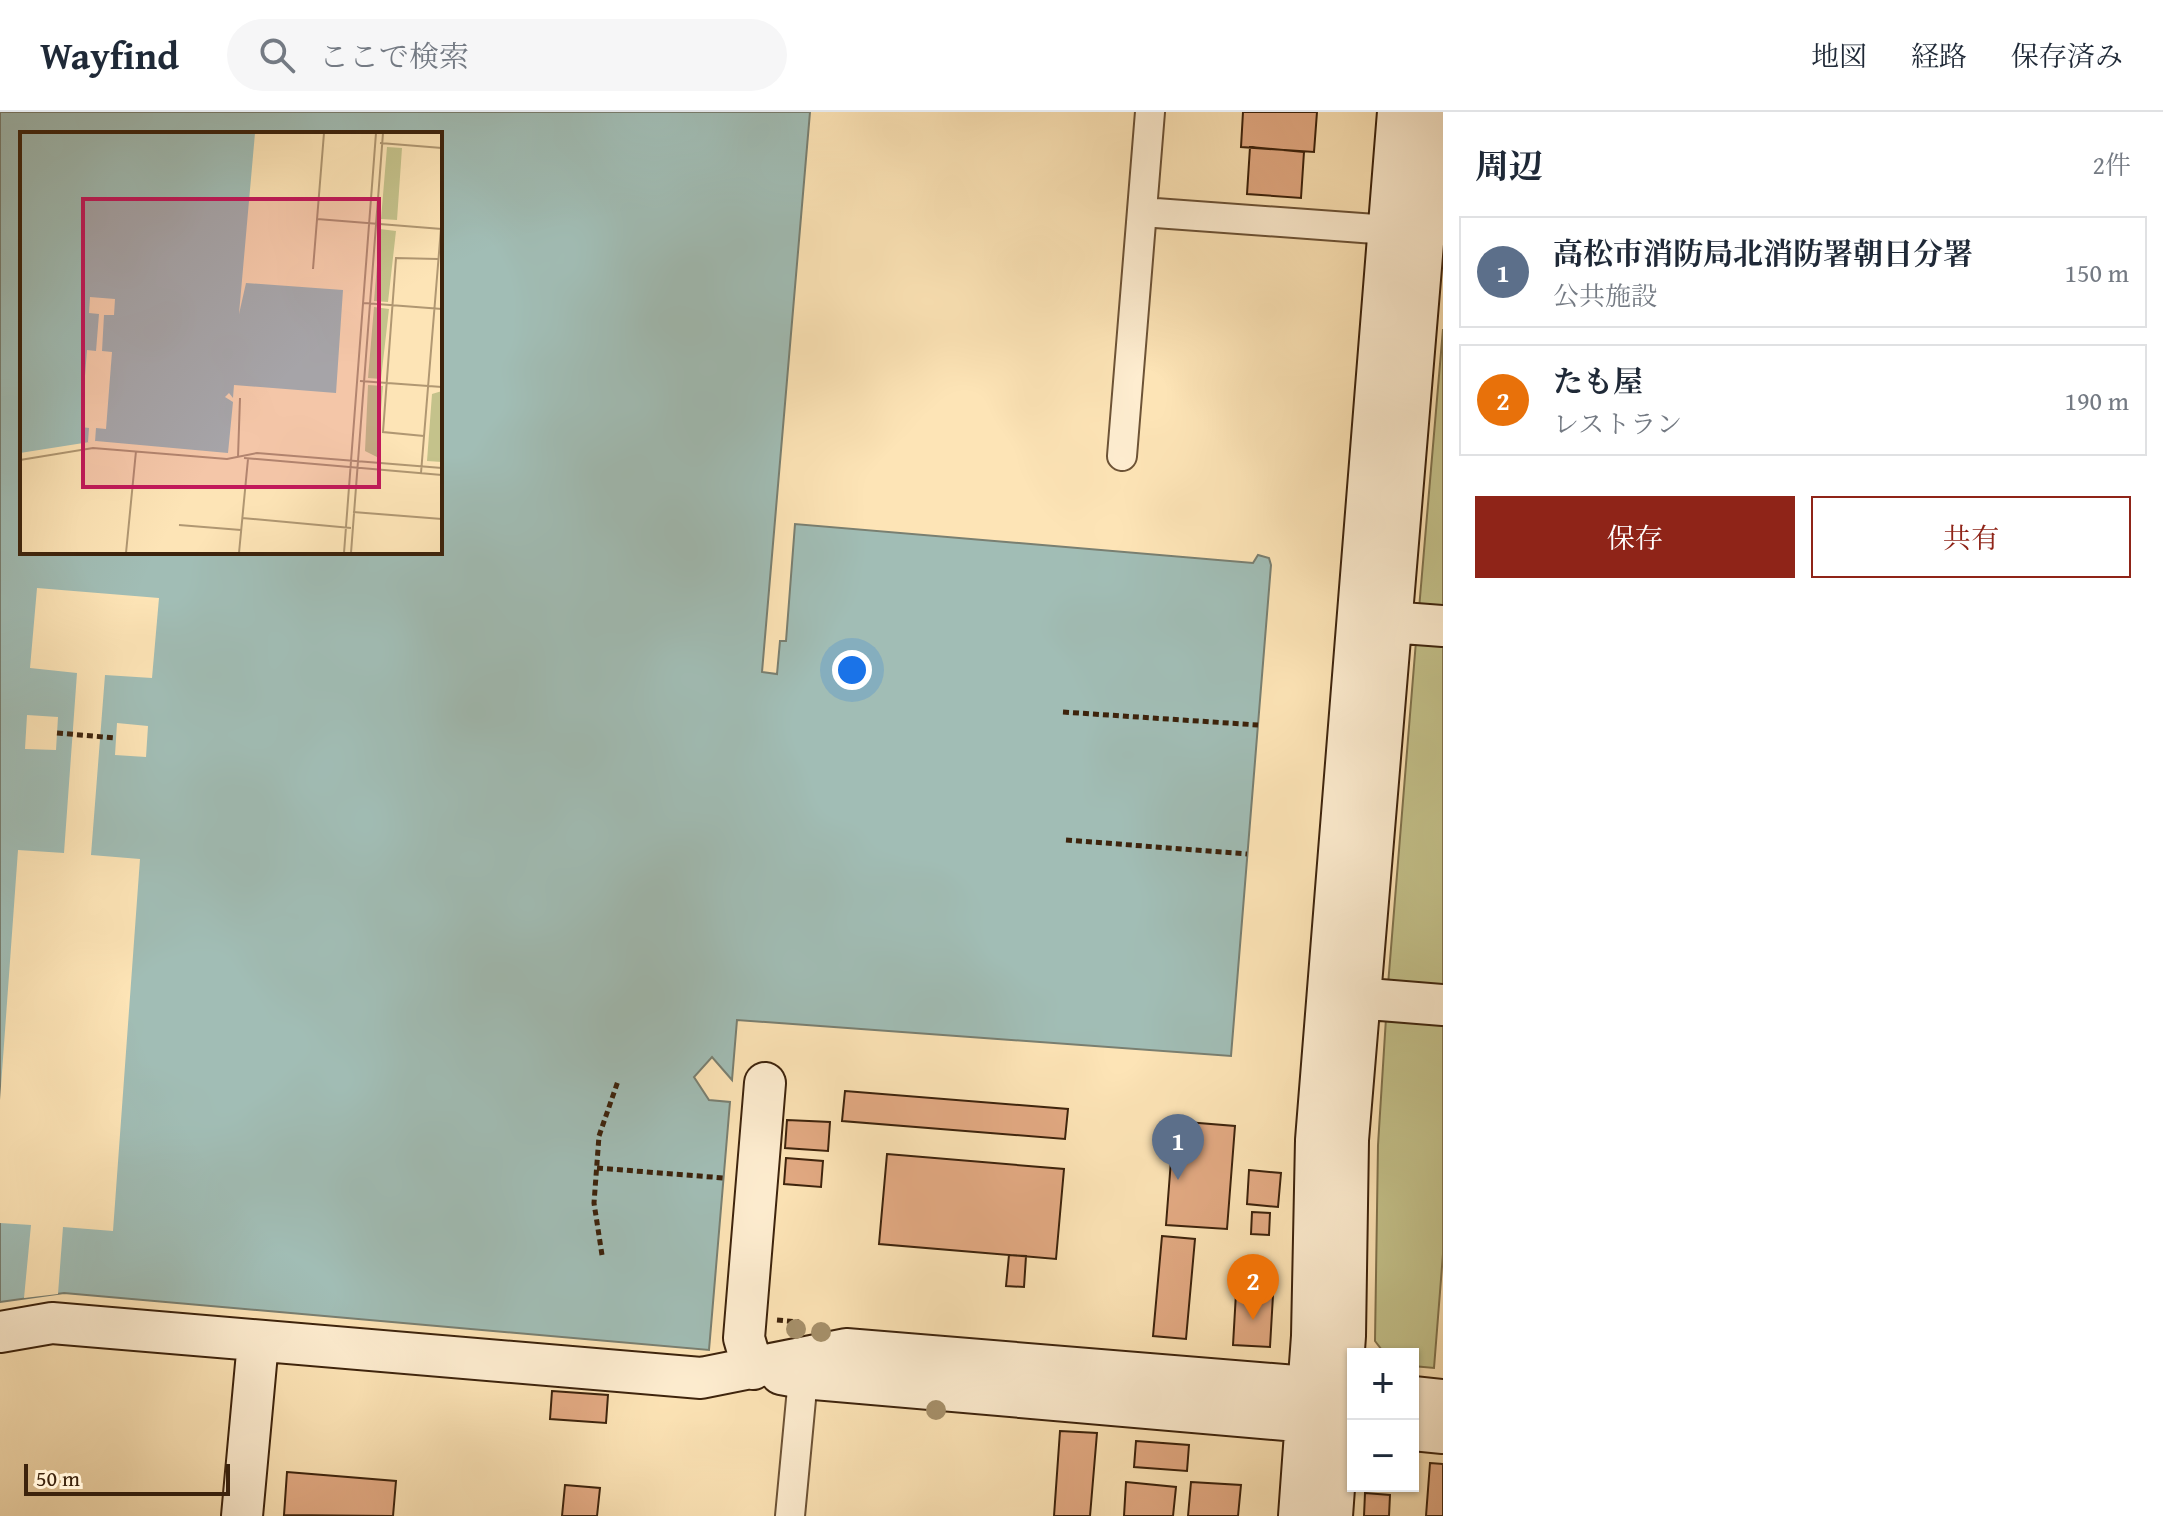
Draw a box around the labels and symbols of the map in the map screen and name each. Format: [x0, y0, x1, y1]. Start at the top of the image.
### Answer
inset map [20, 132, 442, 554]
your location [832, 650, 872, 690]
pin: 1 [1152, 1114, 1204, 1180]
pin: 2 [1227, 1254, 1279, 1320]
scale bar [24, 1460, 230, 1496]

